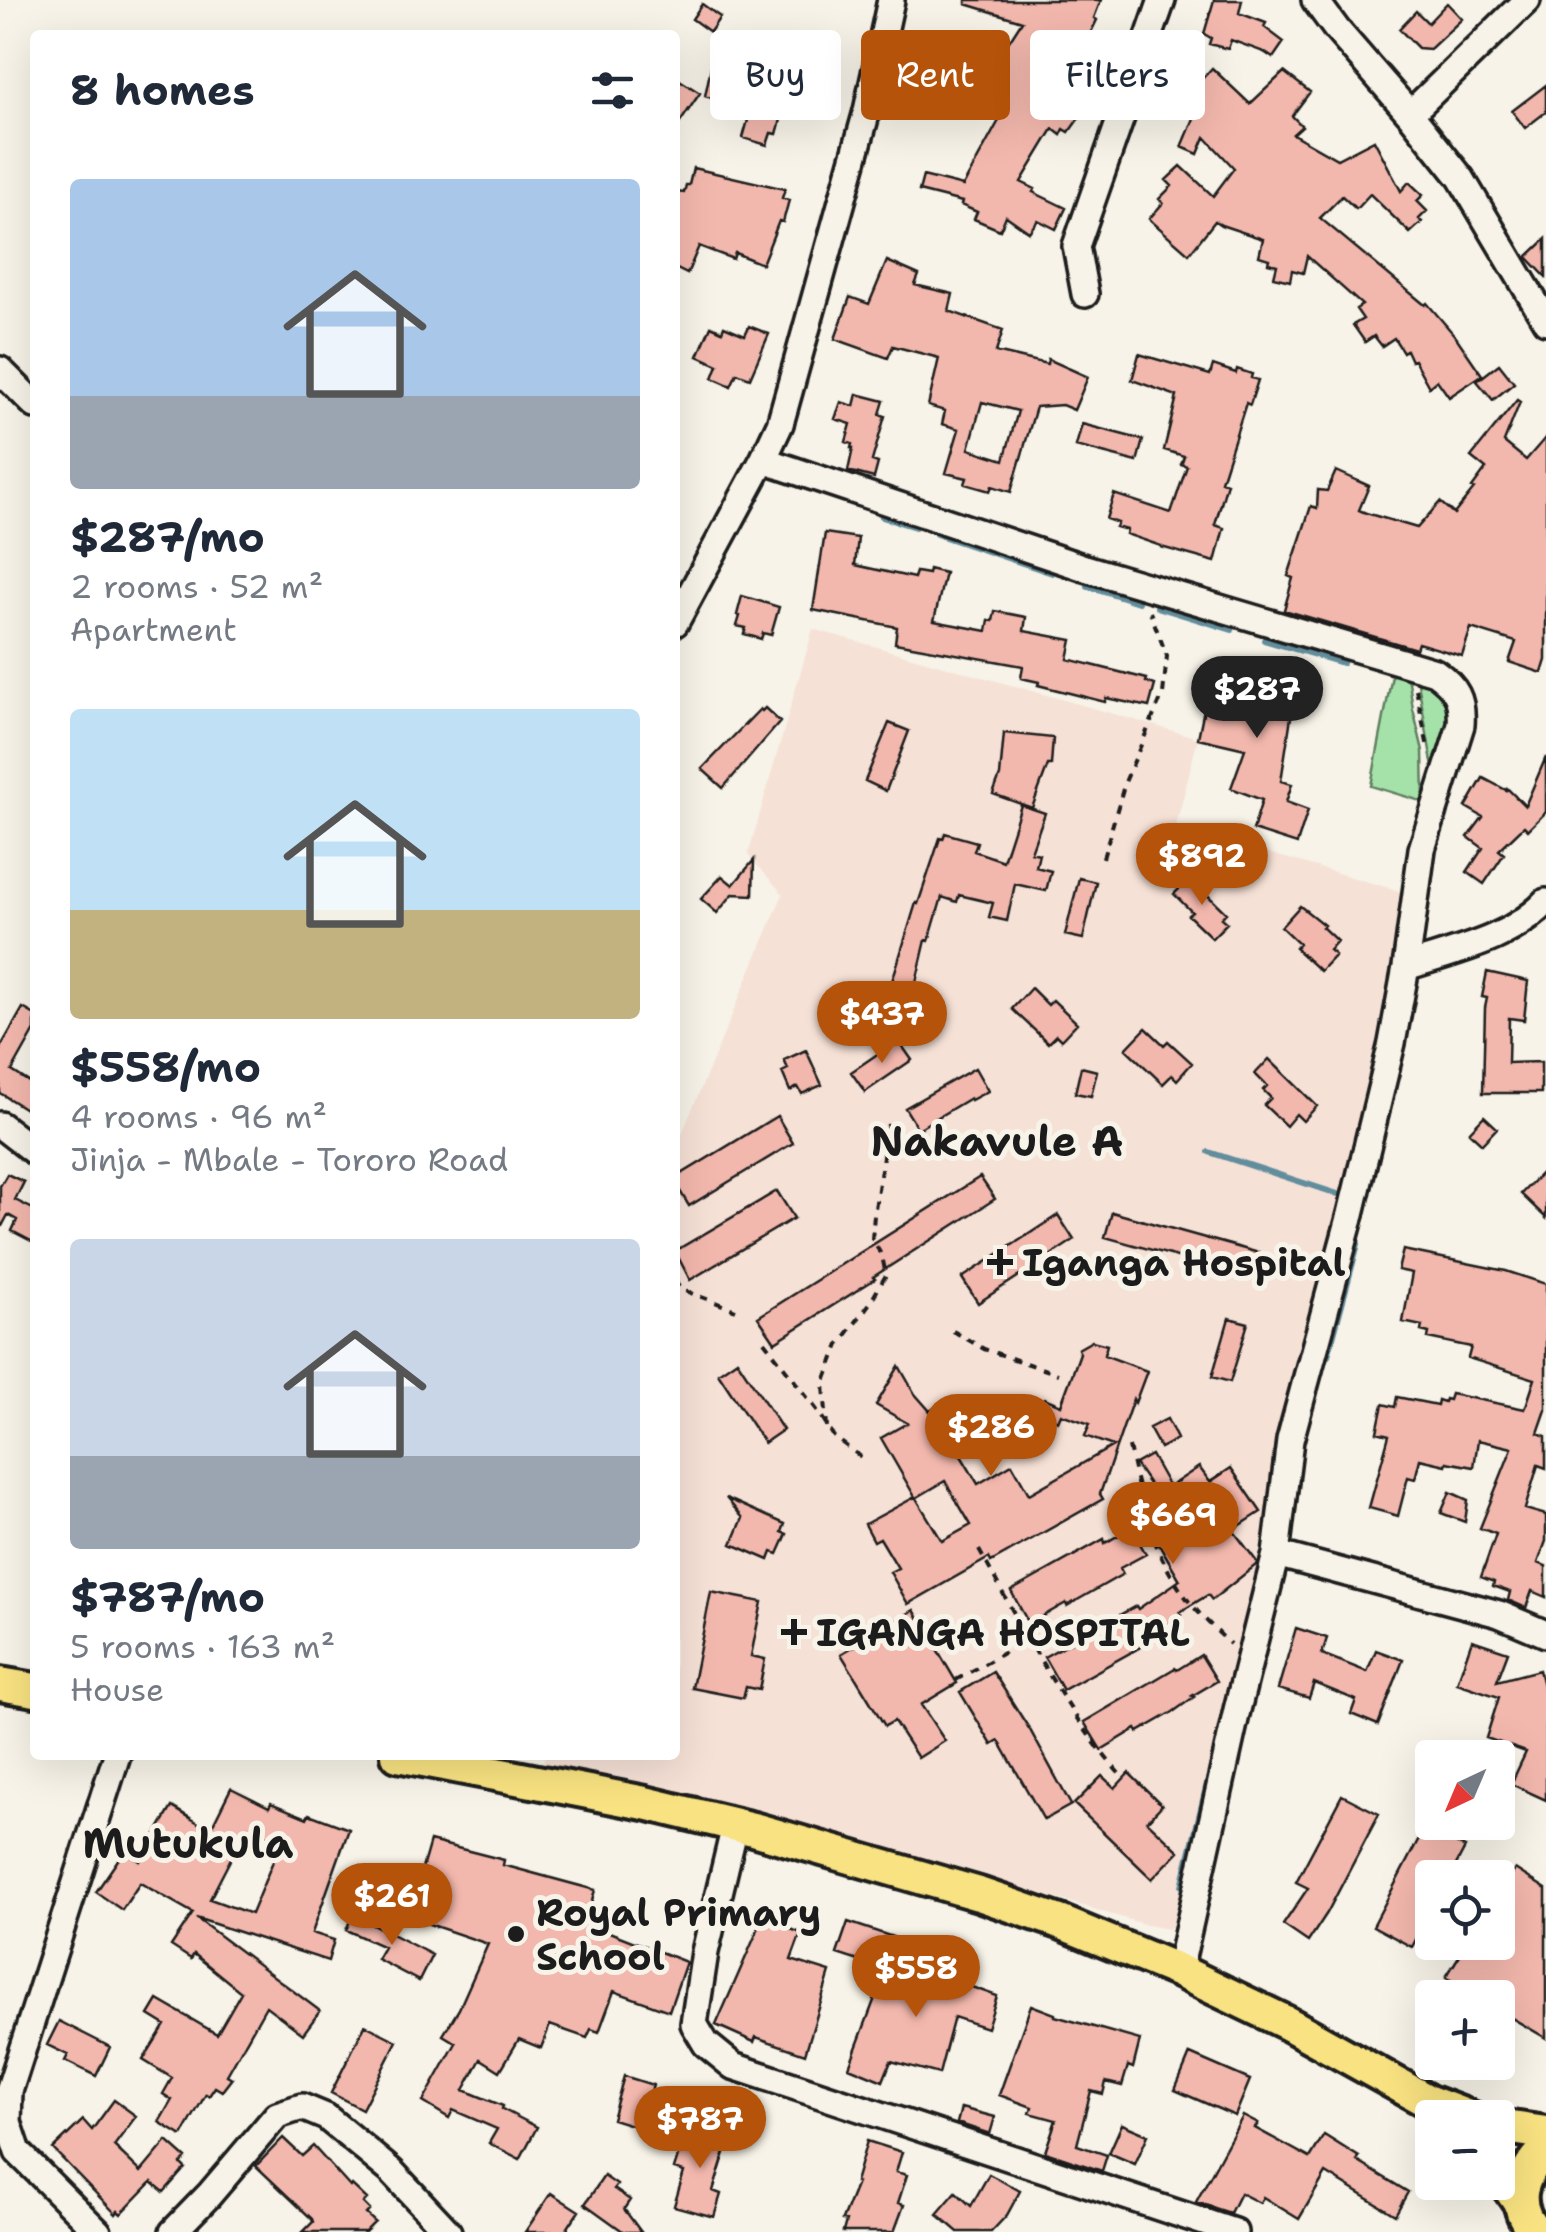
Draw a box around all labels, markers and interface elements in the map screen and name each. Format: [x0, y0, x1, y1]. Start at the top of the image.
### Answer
chip: Buy [710, 30, 841, 120]
chip: Rent [861, 30, 1010, 120]
chip: Filters [1030, 30, 1205, 120]
text: 8 homes [70, 62, 255, 118]
icon: filters [585, 63, 640, 118]
icon: home [265, 244, 445, 424]
text: $287/mo [70, 509, 265, 565]
text: 2 rooms · 52 m² [70, 565, 323, 608]
text: Apartment [70, 608, 237, 651]
pin: $287 [1198, 656, 1316, 741]
text: $287 [1213, 667, 1301, 710]
icon: home [265, 774, 445, 954]
pin: $892 [1143, 823, 1261, 908]
text: $892 [1158, 834, 1246, 877]
pin: $437 [823, 981, 941, 1066]
text: $437 [839, 992, 925, 1035]
text: $558/mo [70, 1039, 261, 1095]
text: 4 rooms · 96 m² [70, 1095, 327, 1138]
district label: Nakavule A [870, 1113, 1124, 1169]
text: Jinja - Mbale - Tororo Road [70, 1138, 508, 1181]
place label: Iganga Hospital [1022, 1237, 1346, 1288]
marker: Iganga Hospital [987, 1249, 1013, 1275]
icon: home [265, 1304, 445, 1484]
pin: $286 [932, 1394, 1050, 1479]
text: $286 [947, 1405, 1035, 1448]
pin: $669 [1114, 1482, 1232, 1567]
text: $669 [1129, 1493, 1217, 1536]
text: $787/mo [70, 1569, 265, 1625]
place label: IGANGA HOSPITAL [816, 1607, 1190, 1658]
marker: IGANGA HOSPITAL [781, 1619, 807, 1645]
text: 5 rooms · 163 m² [70, 1625, 335, 1668]
text: House [70, 1668, 164, 1711]
north arrow [1415, 1740, 1515, 1840]
map controls [1415, 1740, 1515, 2200]
district label: Mutukula [82, 1815, 294, 1871]
button: locate [1415, 1860, 1515, 1960]
pin: $261 [333, 1863, 451, 1948]
text: $261 [353, 1874, 431, 1917]
place label: Royal Primary School [536, 1887, 821, 1982]
marker: Royal Primary School [505, 1923, 527, 1945]
pin: $558 [857, 1935, 975, 2020]
text: $558 [874, 1946, 958, 1989]
button: + [1415, 1980, 1515, 2080]
pin: $787 [641, 2086, 759, 2171]
text: $787 [656, 2097, 744, 2140]
button: − [1415, 2100, 1515, 2200]

